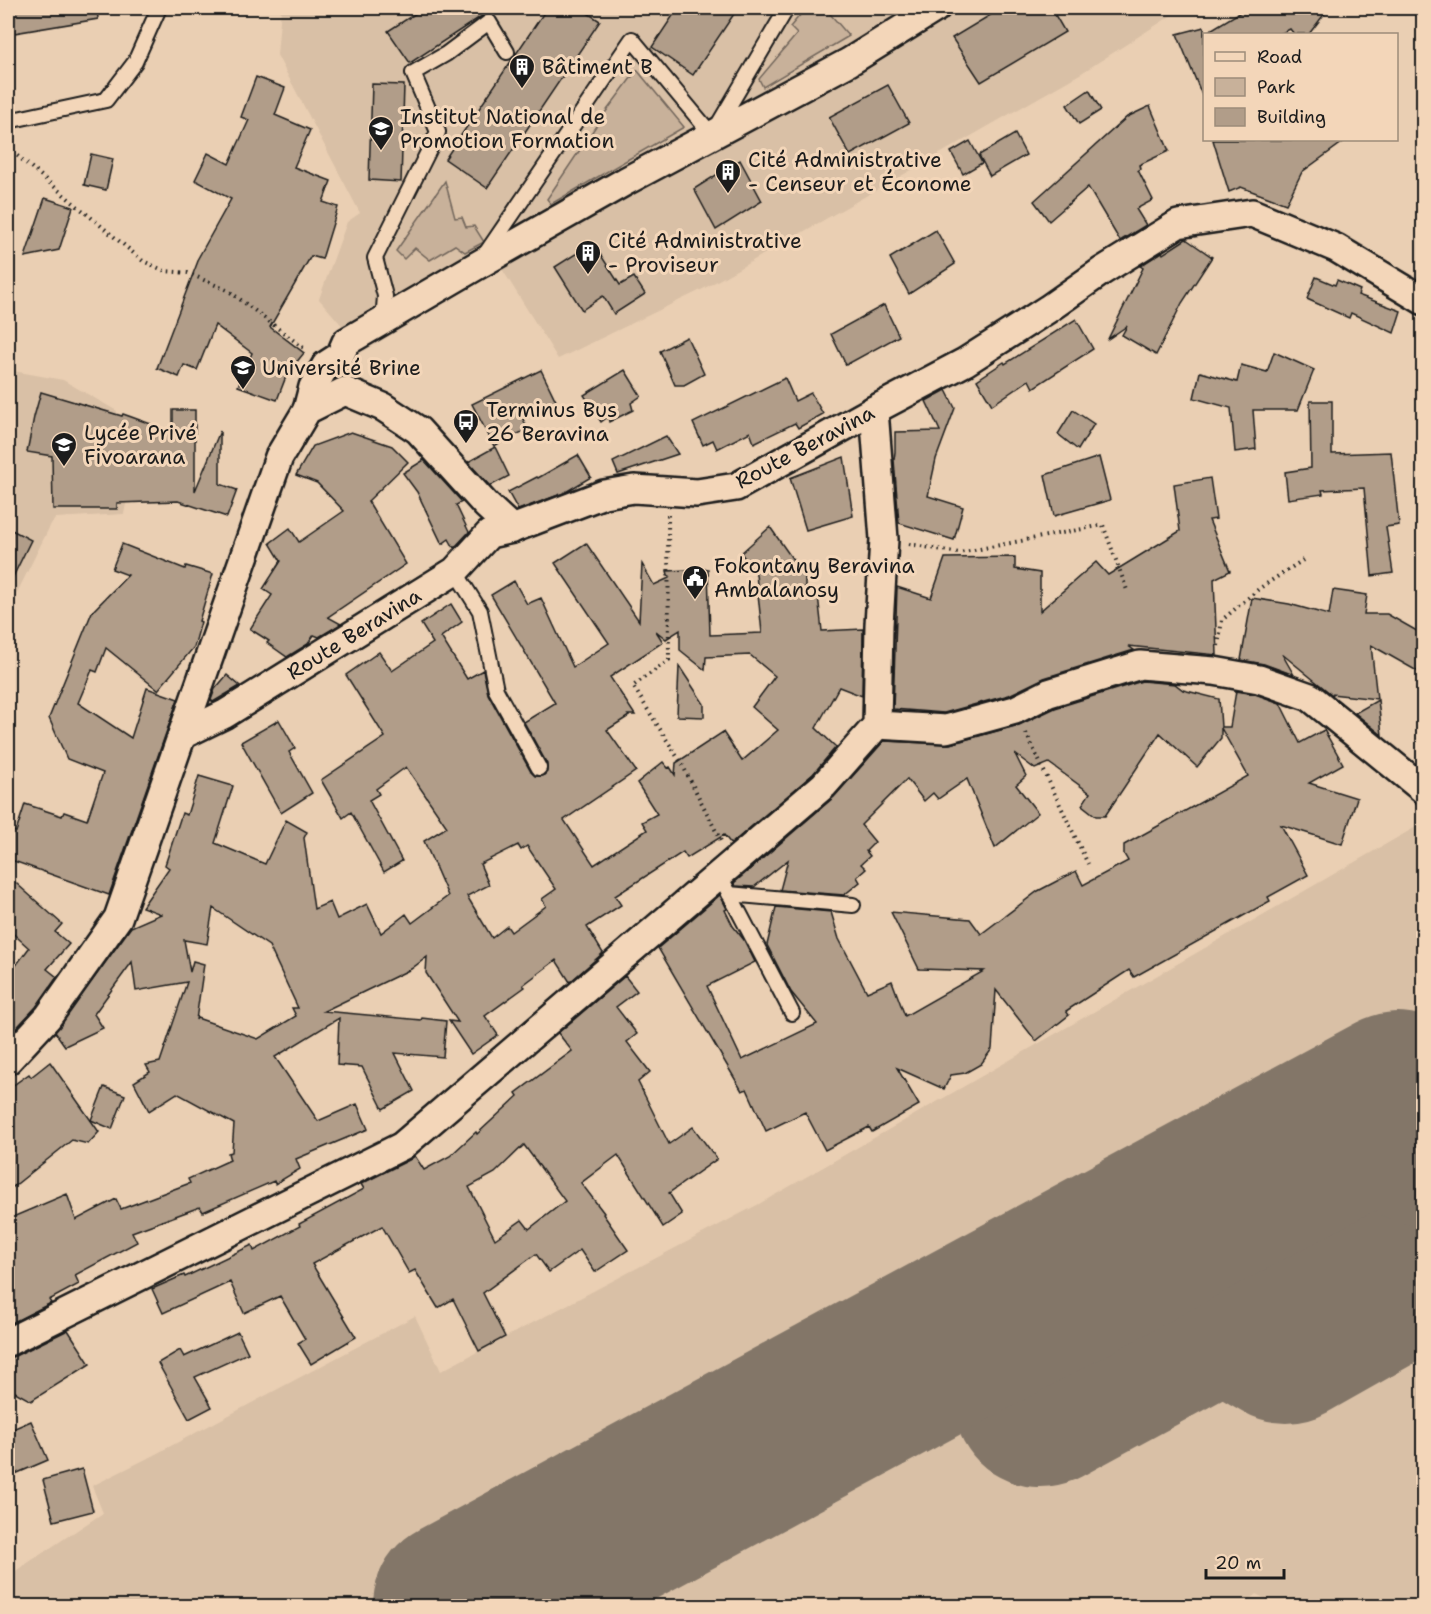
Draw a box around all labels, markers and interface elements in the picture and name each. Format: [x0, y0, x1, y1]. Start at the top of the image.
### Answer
legend [1203, 33, 1398, 141]
text: Road [1257, 45, 1302, 69]
building icon: Bâtiment B [507, 52, 537, 90]
place label: Bâtiment B [542, 53, 653, 81]
text: Park [1257, 75, 1296, 99]
place label: Institut National de Promotion Formation [400, 103, 615, 155]
text: Building [1257, 105, 1326, 129]
school or university icon: Institut National de Promotion Formation [366, 114, 396, 152]
place label: Cité Administrative - Censeur et Économe [748, 146, 972, 198]
building icon: Cité Administrative - Censeur et Économe [713, 157, 743, 195]
place label: Cité Administrative - Proviseur [608, 227, 802, 279]
building icon: Cité Administrative - Proviseur [573, 238, 603, 276]
school or university icon: Université Brine [228, 353, 258, 391]
place label: Université Brine [262, 354, 421, 382]
place label: Terminus Bus 26 Beravina [486, 396, 617, 448]
street label: Route Beravina [731, 399, 879, 495]
bus stop icon: Terminus Bus 26 Beravina [451, 407, 481, 445]
place label: Lycée Privé Fivoarana [84, 419, 197, 471]
school or university icon: Lycée Privé Fivoarana [49, 430, 79, 468]
place label: Fokontany Beravina Ambalanosy [714, 552, 915, 604]
public building icon: Fokontany Beravina Ambalanosy [680, 563, 710, 601]
street label: Route Beravina [282, 581, 426, 687]
scale bar [1206, 1542, 1284, 1580]
text: 20 m [1215, 1551, 1261, 1575]

